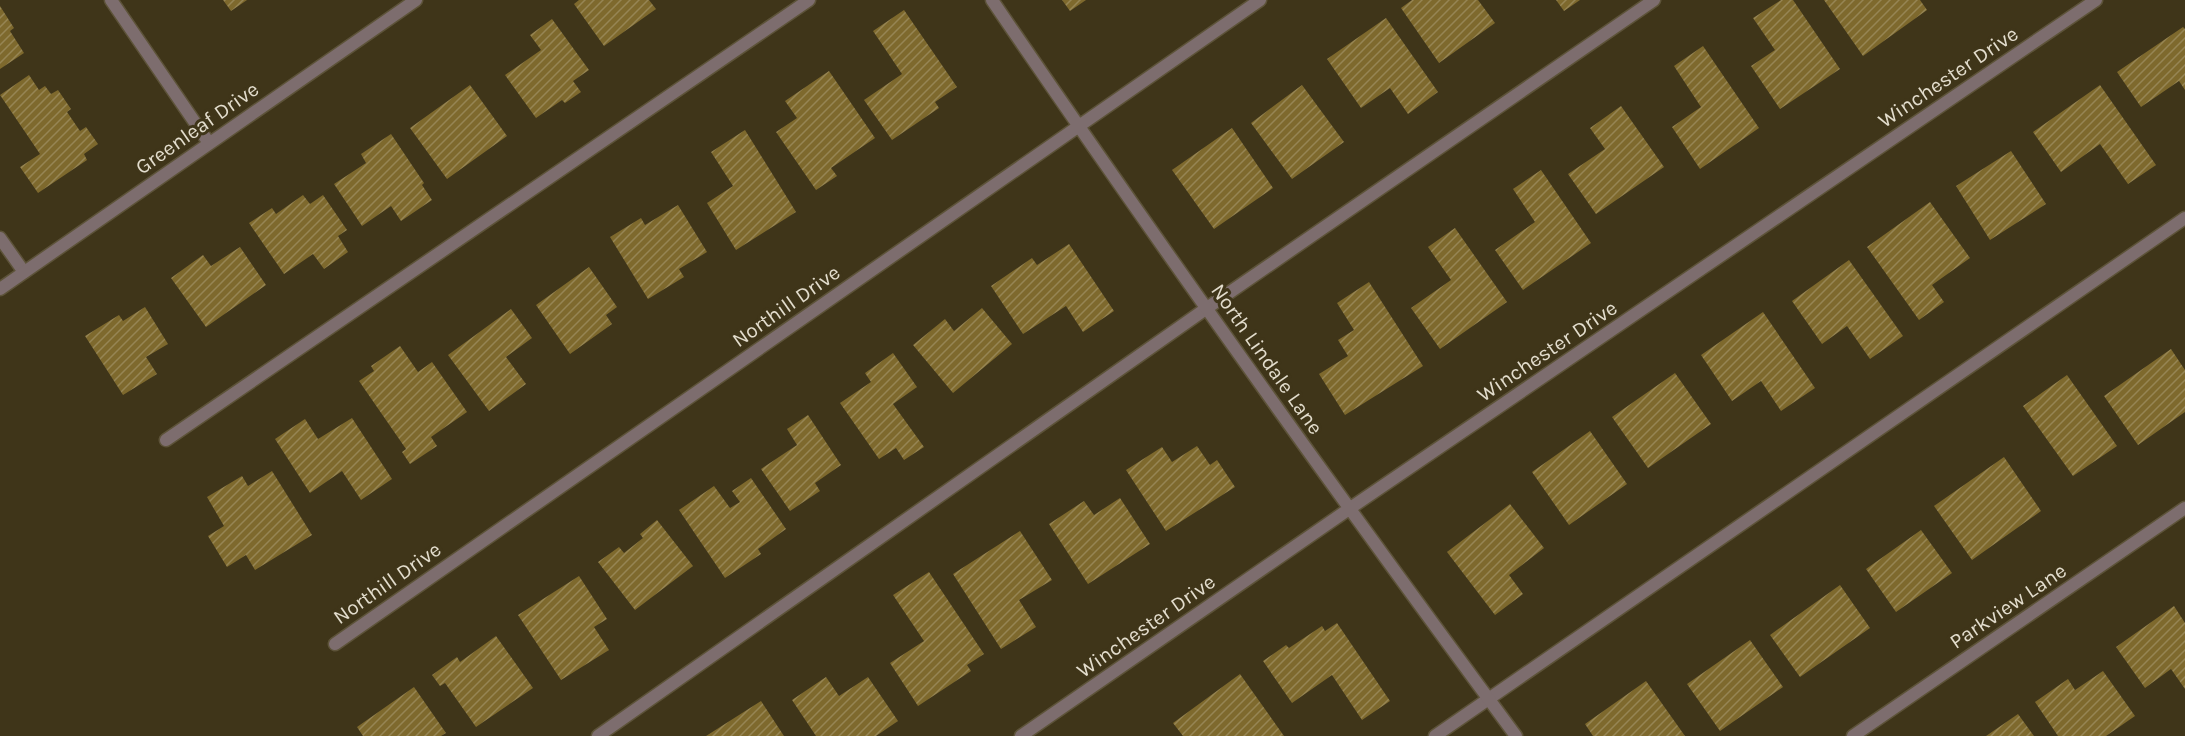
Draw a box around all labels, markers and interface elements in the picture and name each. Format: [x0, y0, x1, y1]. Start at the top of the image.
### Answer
street label: Winchester Drive [1874, 21, 2022, 133]
street label: Greenleaf Drive [131, 77, 263, 179]
street label: Northill Drive [727, 260, 845, 352]
street label: North Lindale Lane [1206, 279, 1328, 439]
street label: Winchester Drive [1473, 295, 1621, 407]
street label: Northill Drive [328, 537, 446, 629]
street label: Parkview Lane [1945, 558, 2071, 654]
street label: Winchester Drive [1072, 569, 1220, 683]

